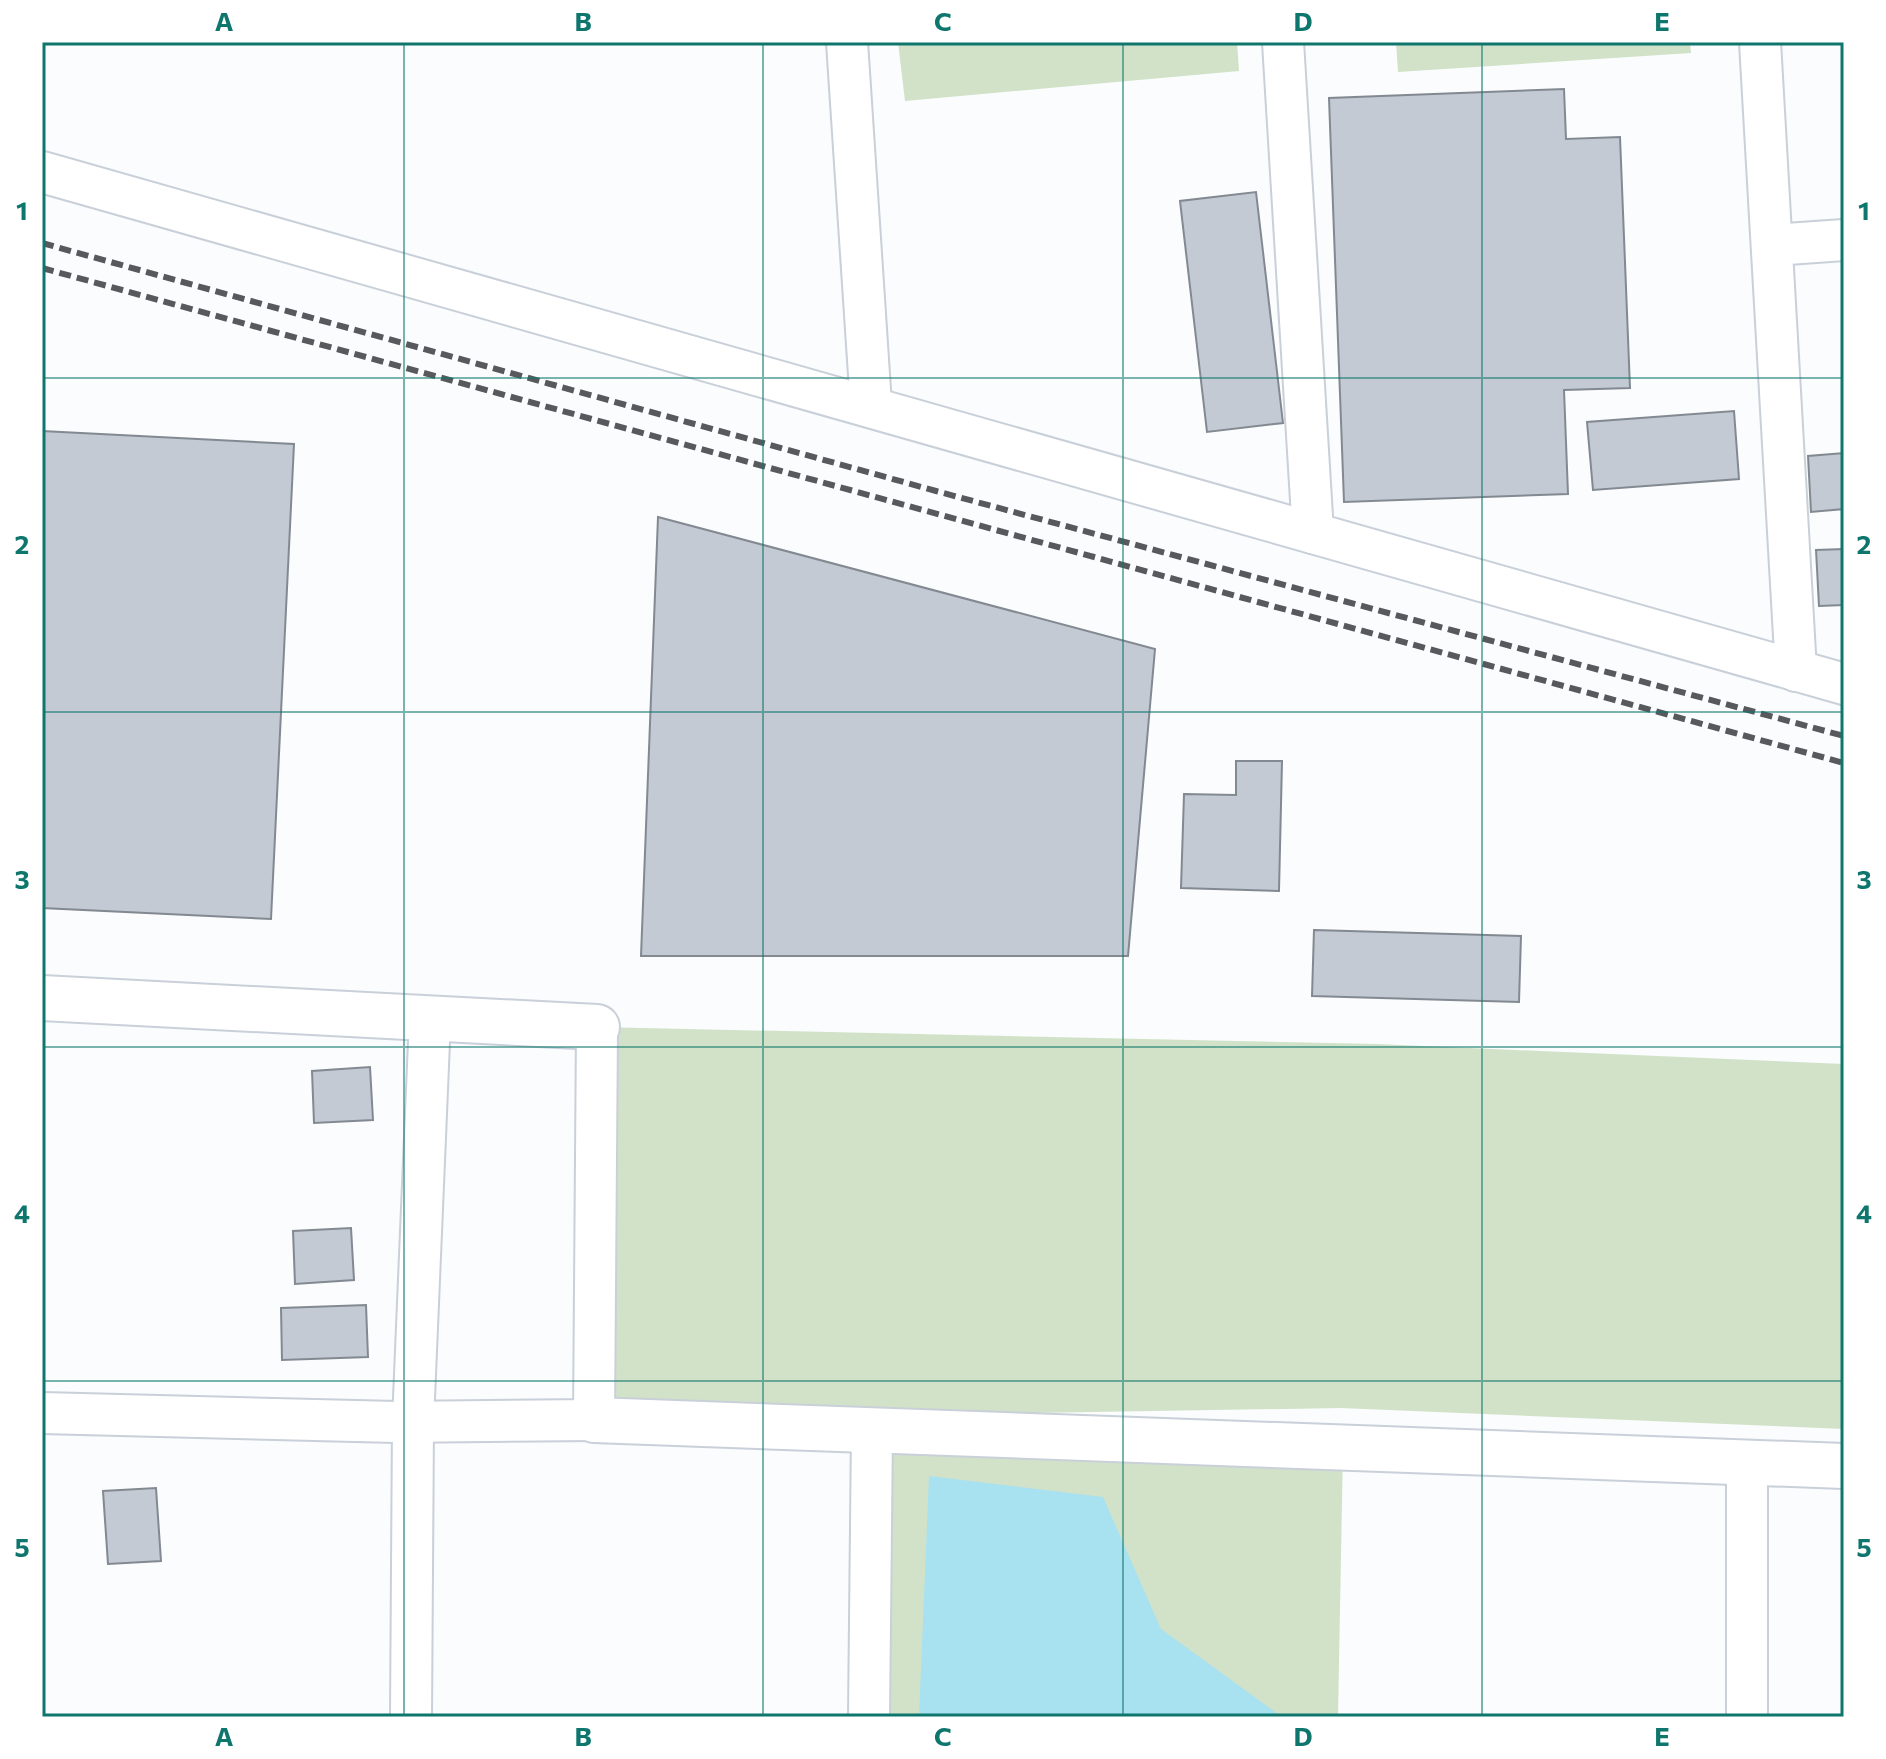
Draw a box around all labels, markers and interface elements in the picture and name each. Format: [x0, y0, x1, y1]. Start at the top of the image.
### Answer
text: A [215, 5, 234, 36]
text: B [574, 5, 592, 36]
text: C [934, 5, 952, 36]
text: D [1293, 5, 1313, 36]
text: E [1654, 5, 1670, 36]
text: 1 [16, 194, 28, 225]
text: 1 [1858, 194, 1870, 225]
text: 2 [15, 528, 29, 559]
text: 2 [1857, 528, 1871, 559]
text: 3 [14, 863, 30, 894]
text: 3 [1856, 863, 1872, 894]
text: 4 [14, 1197, 30, 1228]
text: 4 [1856, 1197, 1872, 1228]
text: 5 [14, 1531, 30, 1562]
text: 5 [1856, 1531, 1872, 1562]
text: A [215, 1720, 234, 1751]
text: B [574, 1720, 592, 1751]
text: C [934, 1720, 952, 1751]
text: D [1293, 1720, 1313, 1751]
text: E [1654, 1720, 1670, 1751]

